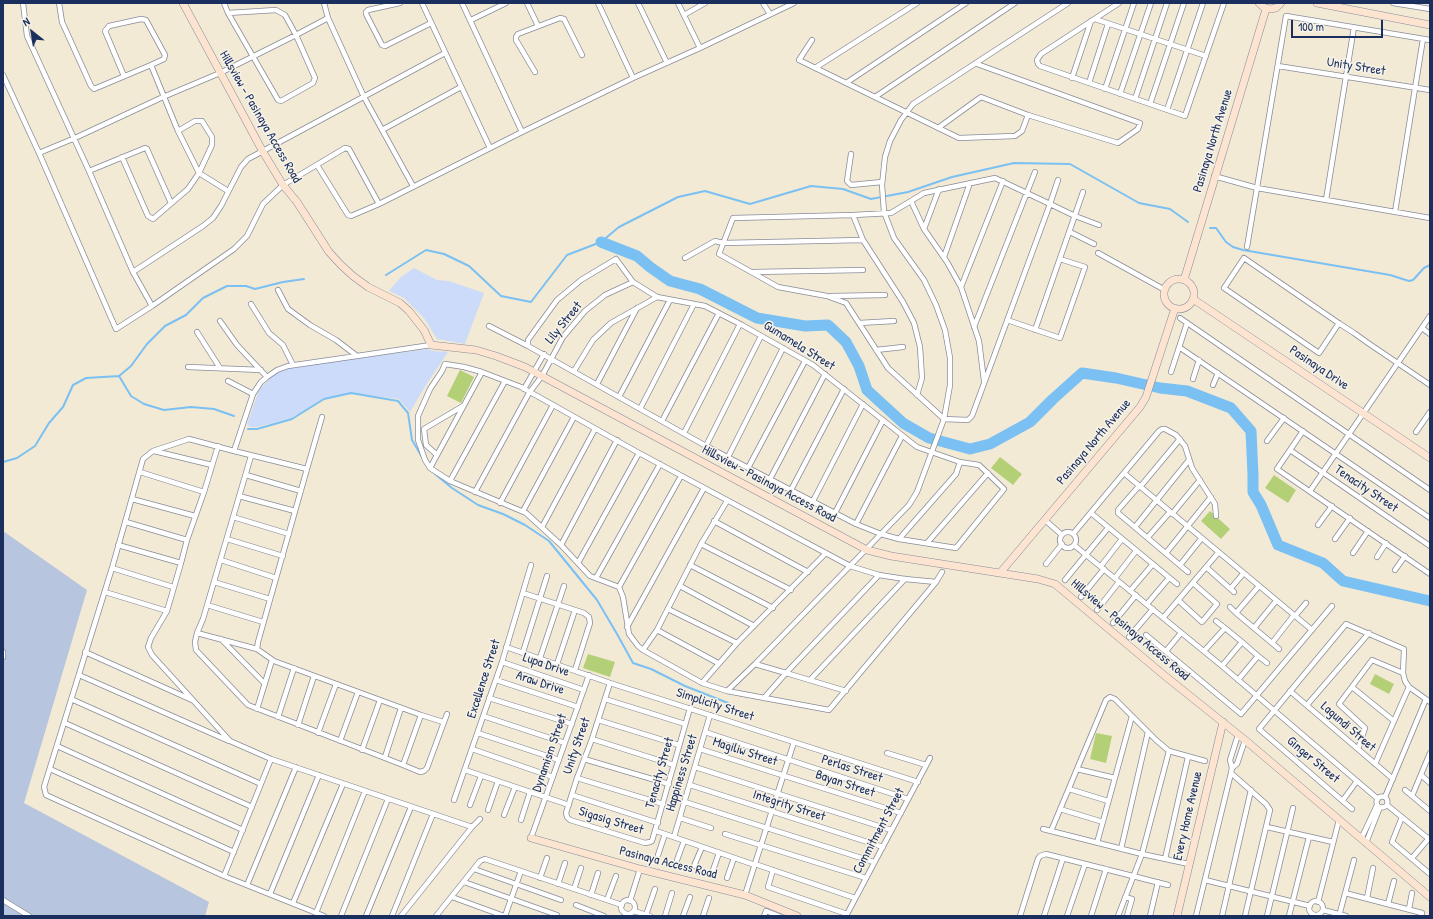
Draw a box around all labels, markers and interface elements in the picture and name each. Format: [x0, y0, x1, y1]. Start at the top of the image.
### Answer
north arrow [12, 12, 52, 52]
scale bar [1293, 12, 1385, 38]
text: N [20, 14, 32, 29]
text: 100 m [1298, 18, 1324, 35]
street label: Hillsview - Pasinaya Access Road [216, 48, 304, 186]
street label: Unity Street [1326, 55, 1386, 79]
street label: Pasinaya North Avenue [1190, 88, 1236, 194]
street label: Lily Street [542, 299, 586, 347]
street label: Gumamela Street [760, 318, 838, 374]
street label: Pasinaya Drive [1286, 342, 1352, 394]
street label: Pasinaya North Avenue [1054, 396, 1134, 488]
street label: Hillsview - Pasinaya Access Road [699, 442, 839, 526]
street label: Tenacity Street [1331, 462, 1401, 516]
street label: Hillsview - Pasinaya Access Road [1068, 576, 1192, 684]
street label: Excellence Street [464, 638, 504, 720]
street label: Lupa Drive [521, 650, 571, 680]
street label: Araw Drive [514, 668, 566, 698]
street label: Simplicity Street [674, 685, 756, 725]
street label: Lagundi Street [1317, 699, 1379, 755]
street label: Dynamism Street [529, 712, 571, 794]
street label: Unity Street [560, 715, 594, 777]
street label: Happiness Street [663, 733, 701, 813]
street label: Ginger Street [1283, 733, 1343, 787]
street label: Magiliw Street [711, 734, 779, 770]
street label: Tenacity Street [642, 736, 678, 810]
street label: Perlas Street [820, 752, 884, 786]
street label: Bayan Street [813, 767, 877, 801]
street label: Every Home Avenue [1170, 770, 1206, 862]
street label: Commitment Street [850, 785, 908, 877]
street label: Integrity Street [751, 787, 827, 825]
street label: Sigasig Street [577, 804, 645, 838]
street label: Pasinaya Access Road [618, 843, 718, 883]

